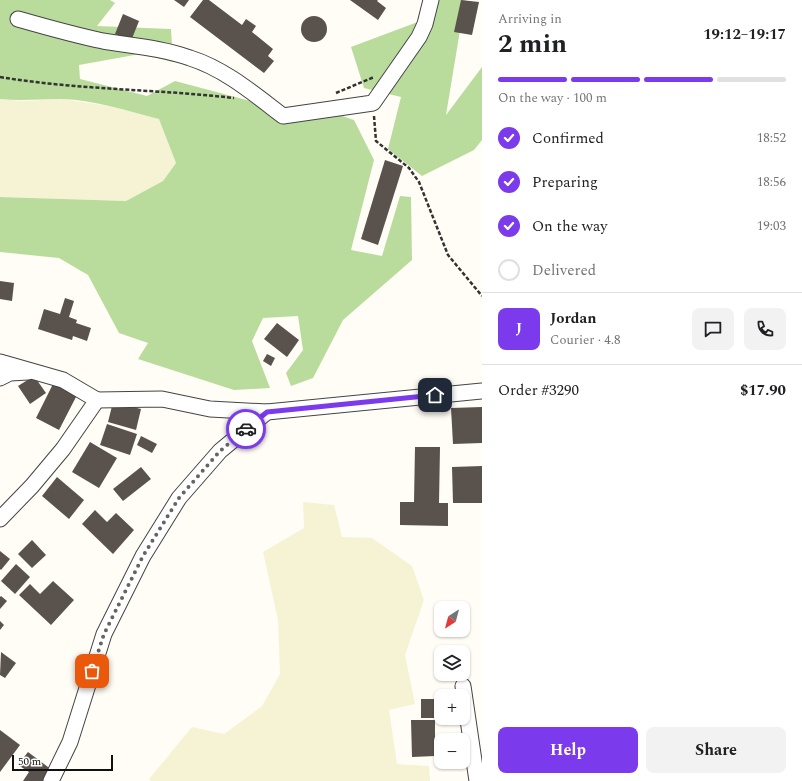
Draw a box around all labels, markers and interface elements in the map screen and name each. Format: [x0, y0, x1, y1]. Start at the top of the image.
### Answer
text: Arriving in [498, 9, 562, 29]
text: 19:12–19:17 [703, 23, 786, 46]
text: 2 min [498, 24, 567, 64]
text: On the way · 100 m [498, 88, 607, 108]
icon: check [498, 127, 520, 149]
text: Confirmed [532, 127, 604, 150]
text: 18:52 [757, 128, 786, 148]
icon: check [498, 171, 520, 193]
text: Preparing [532, 171, 598, 194]
text: 18:56 [757, 172, 786, 192]
icon: check [498, 215, 520, 237]
text: On the way [532, 215, 607, 238]
text: 19:03 [757, 216, 786, 236]
text: Delivered [532, 259, 596, 282]
text: Jordan [550, 307, 597, 330]
button: chat [692, 308, 734, 350]
button: phone [744, 308, 786, 350]
text: J [516, 317, 522, 340]
text: Courier · 4.8 [550, 330, 620, 350]
pin [418, 378, 452, 412]
text: Order #3290 [498, 379, 579, 402]
text: $17.90 [740, 379, 786, 402]
icon: home [424, 384, 446, 406]
courier [226, 409, 266, 449]
icon: car [235, 418, 257, 440]
north arrow [434, 601, 470, 637]
map controls [434, 601, 470, 769]
button: layers [434, 645, 470, 681]
pin [75, 654, 109, 688]
icon: bag [81, 660, 103, 682]
button: + [434, 689, 470, 725]
button: Help [498, 727, 638, 773]
button: Share [646, 727, 786, 773]
button: − [434, 733, 470, 769]
scale bar [12, 753, 113, 772]
text: 50 m [18, 753, 41, 770]

